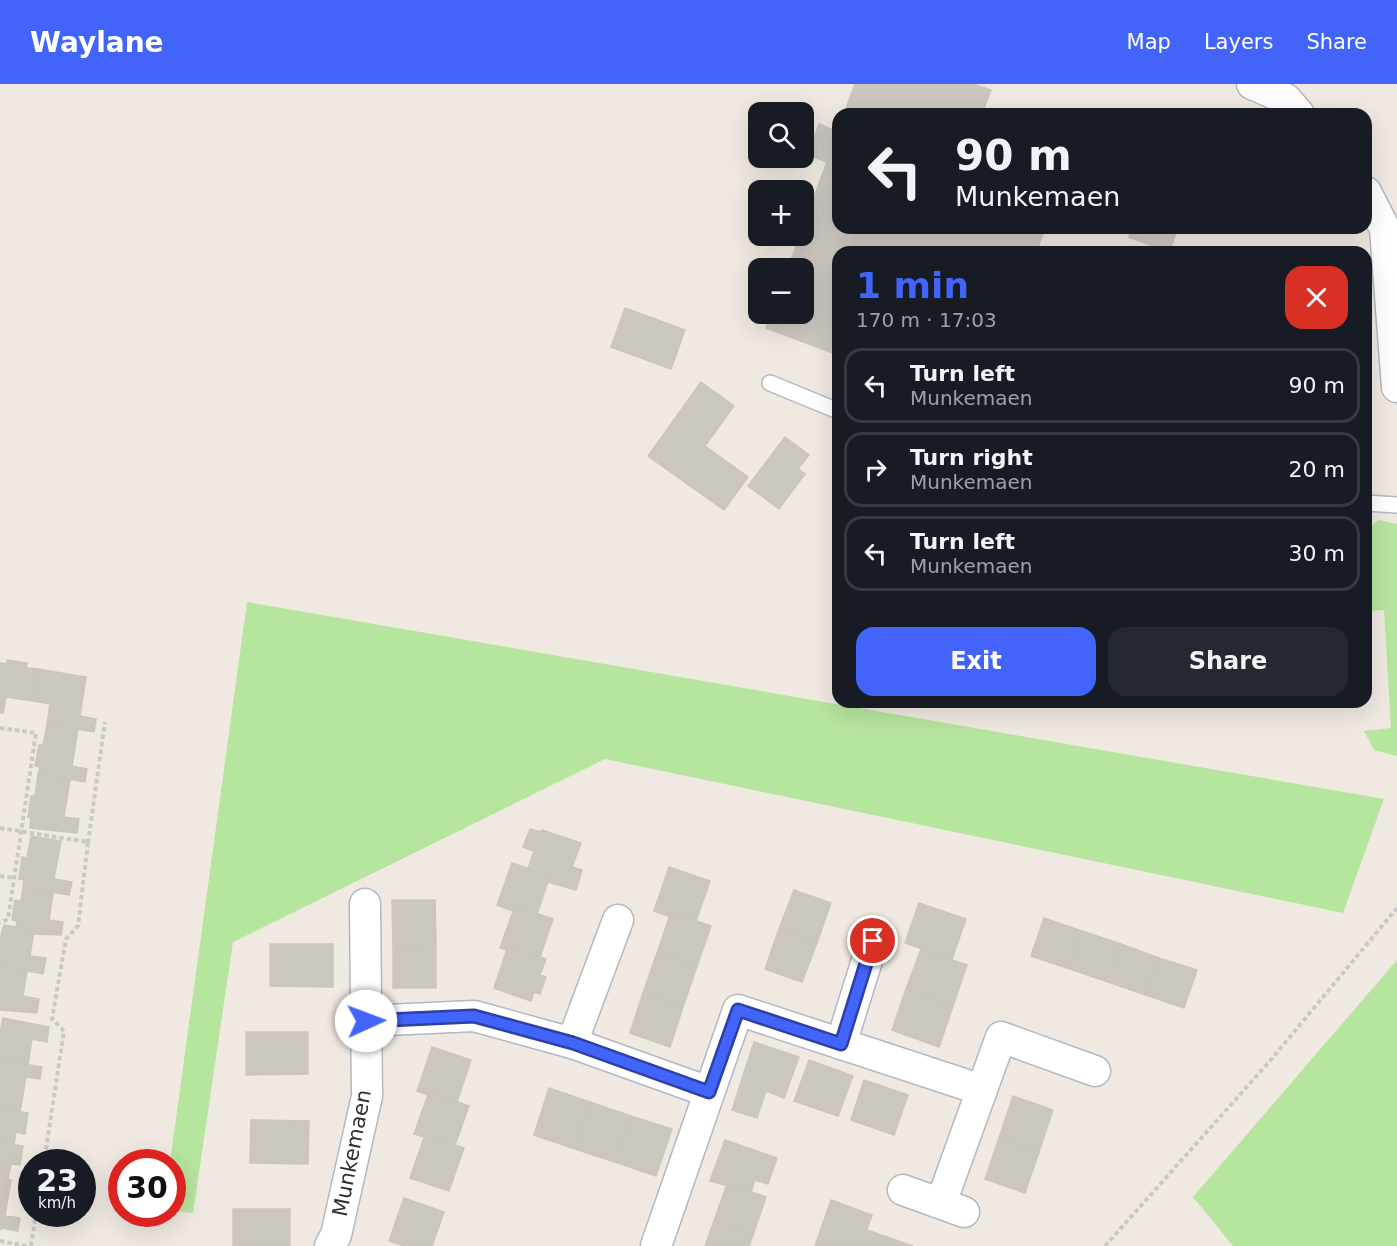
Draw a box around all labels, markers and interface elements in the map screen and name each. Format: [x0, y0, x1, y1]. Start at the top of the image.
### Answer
text: Waylane [30, 26, 164, 59]
text: Map [1127, 30, 1171, 54]
text: Layers [1204, 30, 1273, 54]
text: Share [1306, 30, 1367, 54]
map controls [748, 102, 814, 324]
button: search [748, 102, 814, 168]
text: 90 m [955, 131, 1072, 180]
icon: left [856, 132, 934, 210]
button: + [748, 180, 814, 246]
text: Munkemaen [955, 181, 1120, 212]
button: − [748, 258, 814, 324]
text: 1 min [856, 265, 969, 306]
button: close [1285, 266, 1348, 329]
text: 170 m · 17:03 [856, 308, 997, 332]
text: Turn left [910, 361, 1015, 386]
icon: left [859, 369, 892, 402]
text: 90 m [1289, 373, 1345, 398]
text: Munkemaen [910, 386, 1033, 410]
text: Turn right [910, 445, 1033, 470]
icon: right [859, 453, 892, 486]
text: 20 m [1289, 457, 1345, 482]
text: Munkemaen [910, 470, 1033, 494]
text: Turn left [910, 529, 1015, 554]
icon: left [859, 537, 892, 570]
text: 30 m [1289, 541, 1345, 566]
text: Munkemaen [910, 554, 1033, 578]
button: Exit [856, 627, 1096, 696]
button: Share [1108, 627, 1348, 696]
pin [847, 915, 898, 966]
icon: arrive [856, 924, 889, 957]
position arrow [334, 989, 398, 1053]
street label: Munkemaen [328, 1088, 376, 1218]
speed limit sign: 30 [108, 1149, 186, 1227]
text: 23 [36, 1163, 78, 1198]
text: km/h [38, 1194, 76, 1212]

